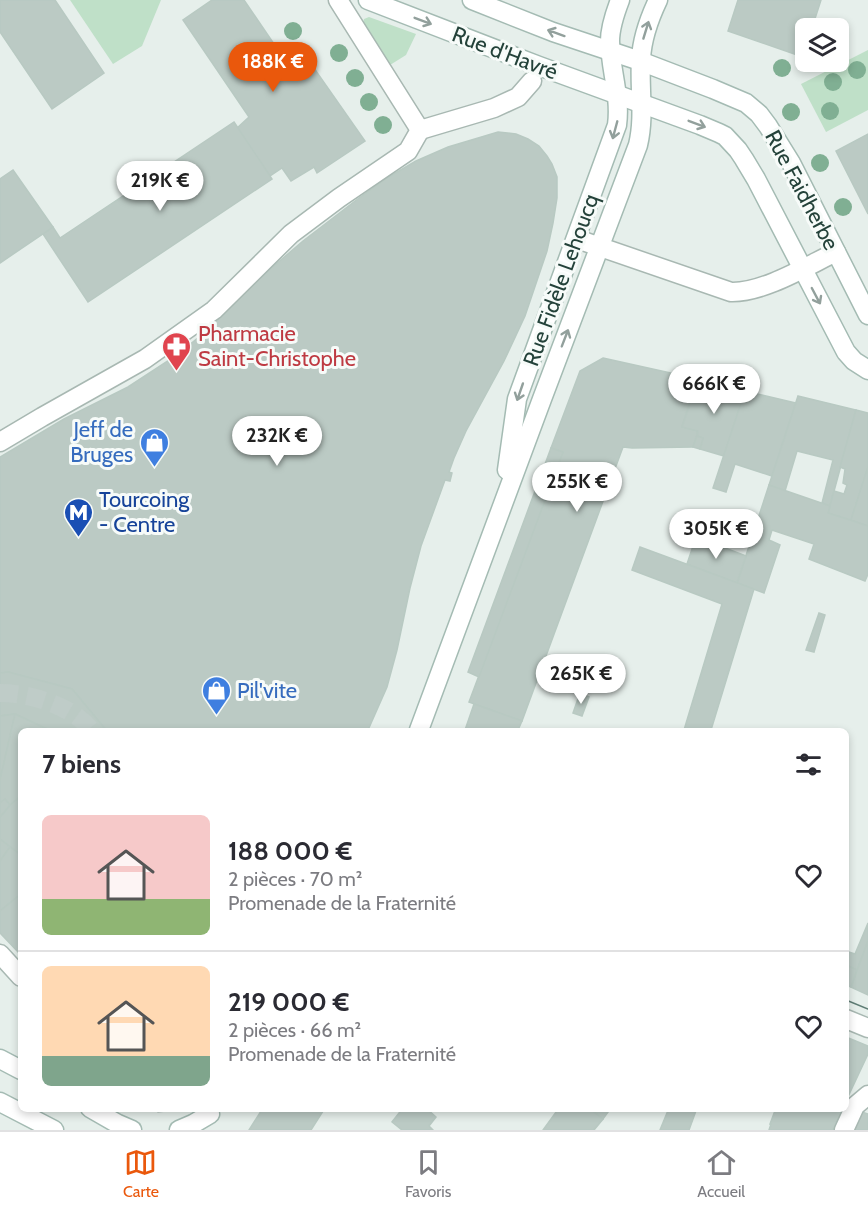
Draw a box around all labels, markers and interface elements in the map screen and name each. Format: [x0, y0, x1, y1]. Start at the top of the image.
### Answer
one-way arrow [413, 16, 431, 27]
map controls [795, 18, 849, 72]
button: layers [795, 18, 849, 72]
street label: Rue d'Havré [448, 21, 562, 85]
one-way arrow [641, 21, 652, 40]
one-way arrow [547, 26, 565, 37]
pin: 188K € [224, 42, 322, 93]
text: 188K € [242, 49, 304, 73]
one-way arrow [687, 119, 705, 130]
one-way arrow [609, 120, 621, 139]
street label: Rue Faidherbe [759, 125, 845, 255]
pin: 219K € [111, 161, 209, 212]
text: 219K € [130, 168, 190, 192]
street label: Rue Fidèle Lehoucq [517, 190, 605, 370]
one-way arrow [811, 287, 822, 305]
place label: Pharmacie Saint-Christophe [198, 320, 356, 372]
one-way arrow [560, 329, 571, 348]
pharmacy icon: Pharmacie Saint-Christophe [161, 330, 193, 372]
pin: 666K € [665, 364, 763, 415]
text: 666K € [682, 371, 746, 395]
one-way arrow [514, 382, 525, 401]
place label: Jeff de Bruges [70, 416, 133, 468]
pin: 232K € [228, 416, 326, 467]
text: 232K € [246, 423, 308, 447]
shop icon: Jeff de Bruges [138, 426, 170, 468]
pin: 255K € [528, 462, 626, 513]
text: 255K € [546, 469, 608, 493]
place label: Tourcoing - Centre [99, 486, 190, 538]
metro station icon: Tourcoing - Centre [62, 496, 94, 538]
pin: 305K € [667, 509, 765, 560]
text: 305K € [683, 516, 749, 540]
pin: 265K € [532, 654, 630, 705]
text: 265K € [550, 661, 612, 685]
shop icon: Pil'vite [200, 674, 232, 716]
place label: Pil'vite [237, 677, 297, 704]
text: 7 biens [42, 748, 121, 780]
icon: filters [792, 748, 825, 781]
text: 188 000 € [228, 835, 352, 867]
icon: home [90, 839, 162, 911]
icon: heart [792, 859, 825, 892]
text: 2 pièces · 70 m² [228, 867, 362, 891]
text: Promenade de la Fraternité [228, 891, 456, 915]
text: 219 000 € [228, 986, 349, 1018]
icon: home [90, 990, 162, 1062]
icon: heart [792, 1010, 825, 1043]
text: 2 pièces · 66 m² [228, 1018, 361, 1042]
text: Promenade de la Fraternité [228, 1042, 456, 1066]
tab: Carte [123, 1146, 159, 1201]
tab: Favoris [405, 1146, 451, 1201]
tab: Accueil [697, 1146, 745, 1201]

